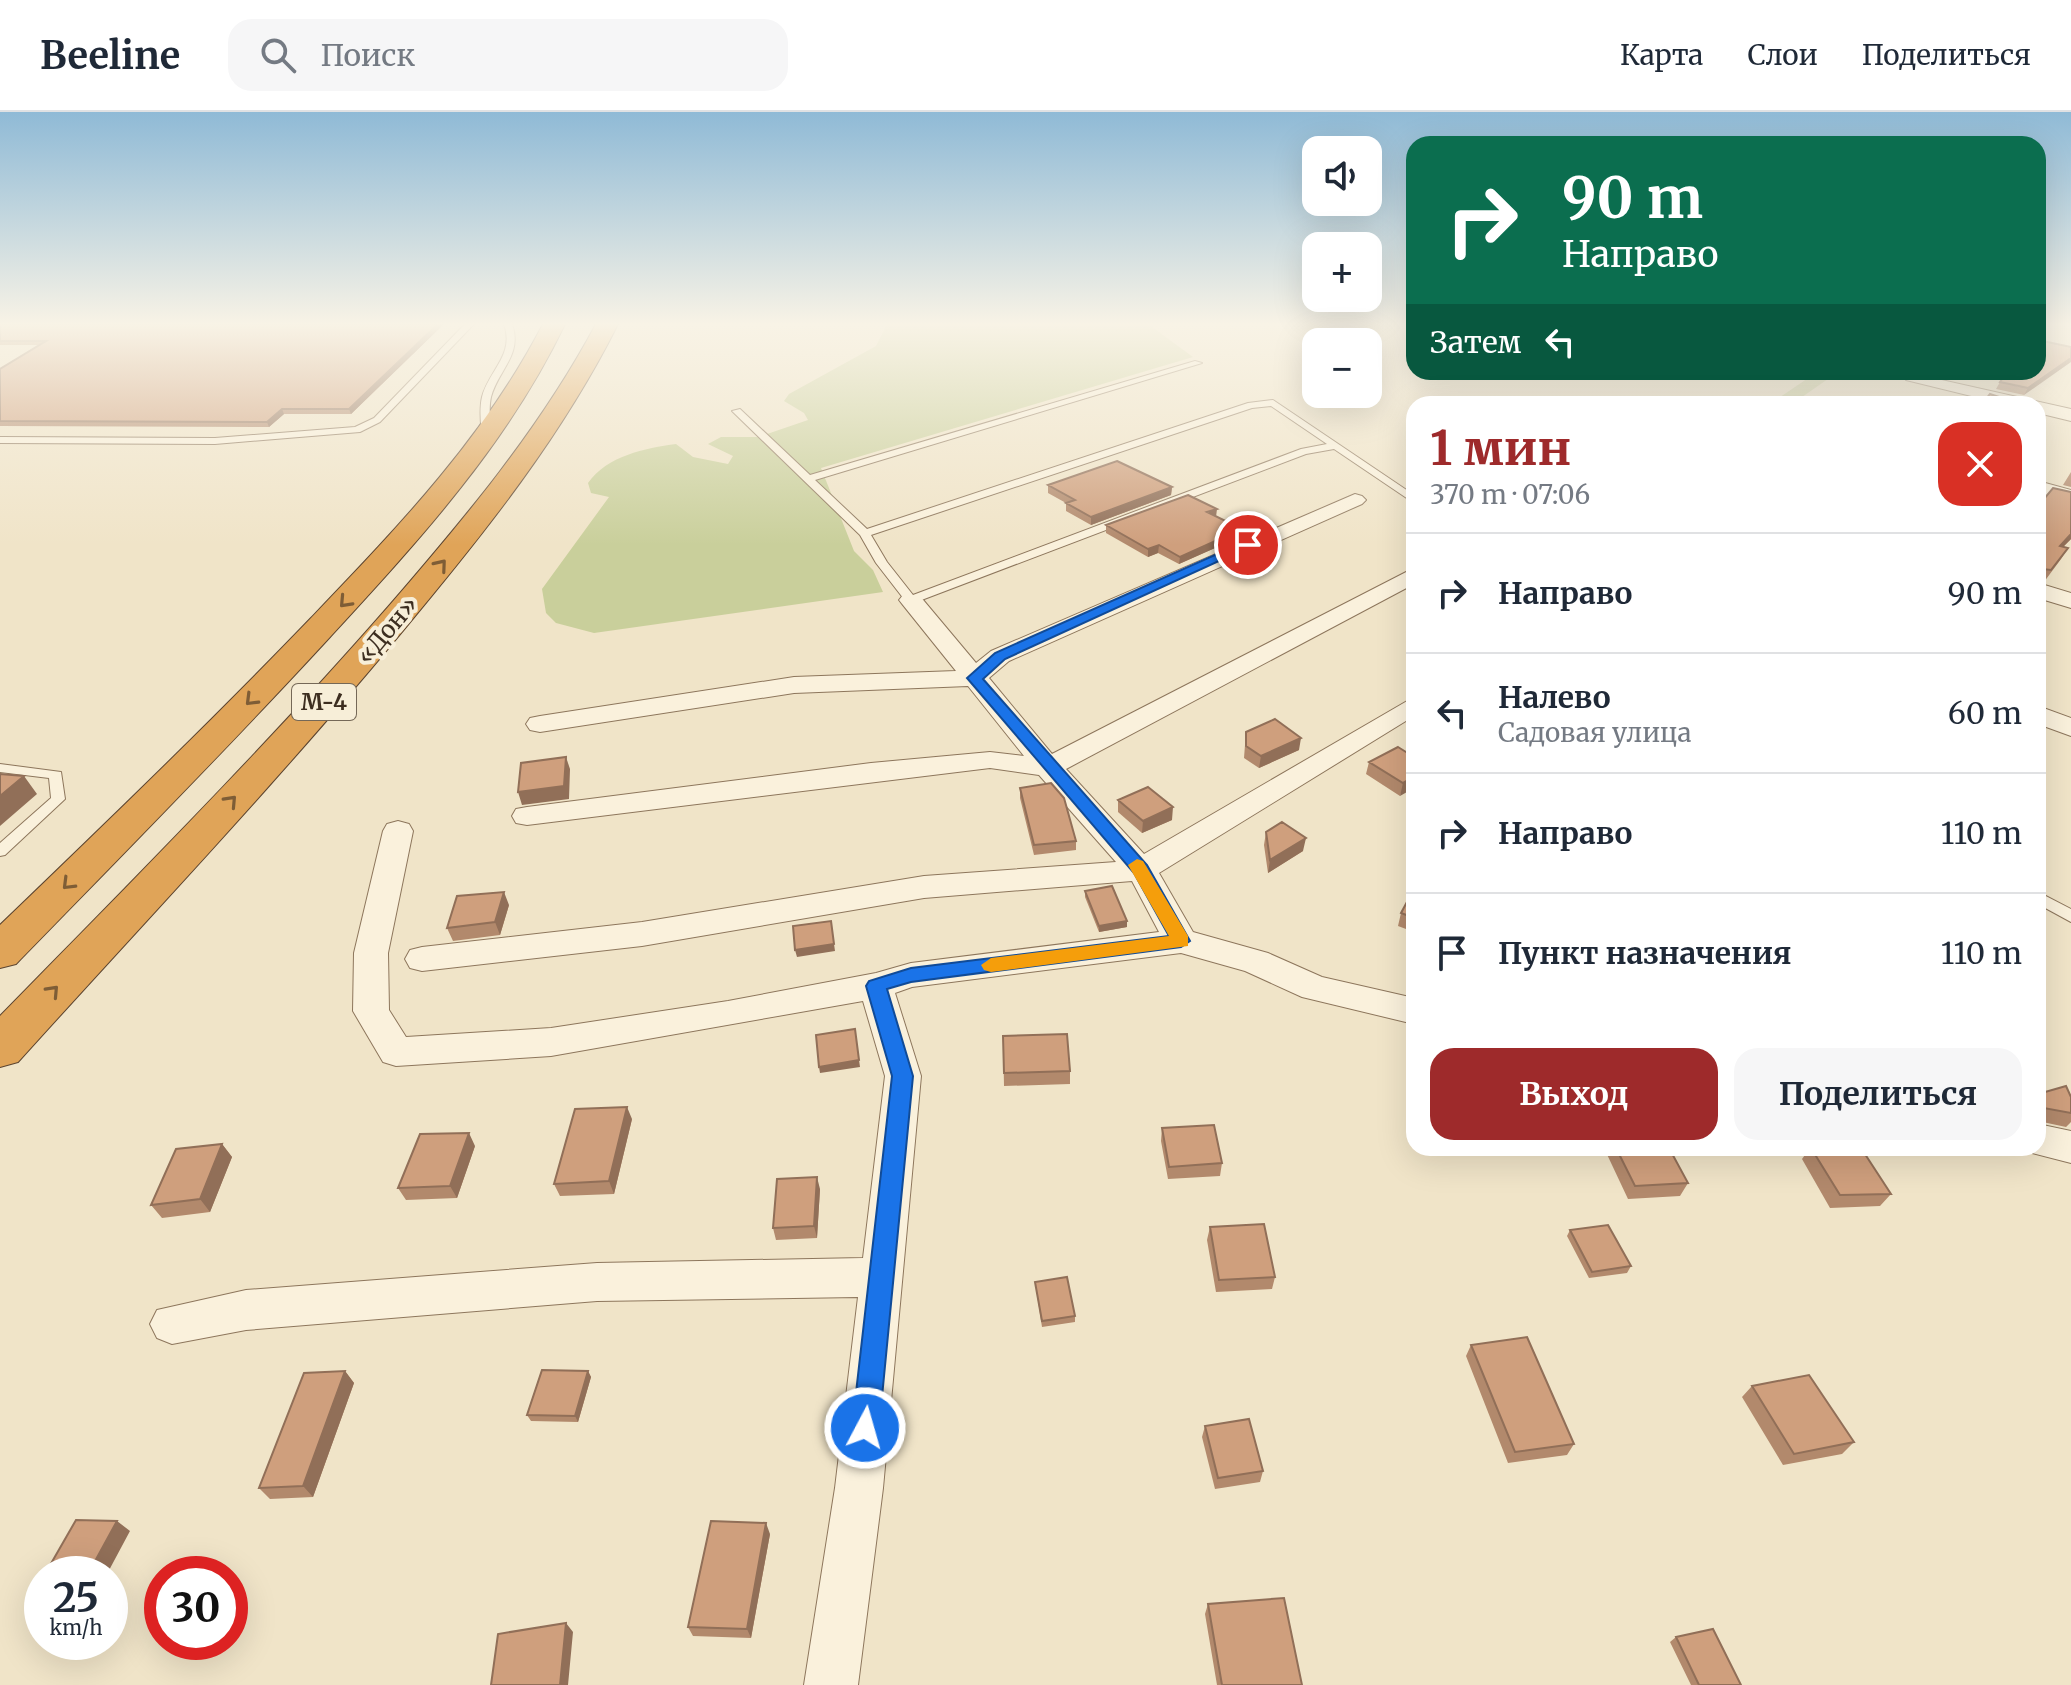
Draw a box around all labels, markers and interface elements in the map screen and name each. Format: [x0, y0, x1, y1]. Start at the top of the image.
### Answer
search box [228, 19, 788, 91]
text: Beeline [40, 32, 180, 79]
icon: search [256, 33, 300, 77]
text: Поиск [320, 36, 415, 74]
text: Карта [1620, 37, 1703, 73]
text: Слои [1747, 37, 1818, 73]
text: Поделиться [1862, 37, 2031, 73]
map controls [1302, 136, 1382, 408]
button: sound [1302, 136, 1382, 216]
text: 90 m [1562, 163, 1703, 233]
icon: right [1430, 168, 1534, 272]
button: + [1302, 232, 1382, 312]
text: Направо [1562, 232, 1718, 277]
icon: left [1538, 320, 1582, 364]
text: Затем [1430, 323, 1522, 361]
button: − [1302, 328, 1382, 408]
text: 1 мин [1430, 418, 1571, 478]
button: close [1938, 422, 2022, 506]
text: 370 m · 07:06 [1430, 478, 1590, 511]
pin [1214, 511, 1282, 579]
icon: arrive [1226, 523, 1270, 567]
one-way arrow [431, 560, 446, 574]
icon: right [1430, 571, 1474, 615]
text: Направо [1498, 574, 1632, 612]
text: 90 m [1948, 574, 2022, 612]
street label: «Дон» [350, 589, 424, 671]
one-way arrow [340, 593, 355, 607]
text: Налево [1498, 678, 1611, 716]
road number: М-4 [292, 684, 356, 720]
one-way arrow [246, 691, 260, 706]
icon: left [1430, 691, 1474, 735]
text: 60 m [1948, 694, 2022, 732]
text: Садовая улица [1498, 716, 1692, 749]
one-way arrow [222, 796, 236, 810]
icon: right [1430, 811, 1474, 855]
text: Направо [1498, 814, 1632, 852]
text: 110 m [1941, 814, 2022, 852]
one-way arrow [62, 875, 77, 890]
icon: arrive [1430, 931, 1474, 975]
text: Пункт назначения [1498, 934, 1792, 972]
text: 110 m [1941, 934, 2022, 972]
one-way arrow [44, 986, 59, 1000]
button: Выход [1430, 1048, 1718, 1140]
button: Поделиться [1734, 1048, 2022, 1140]
position arrow [823, 1386, 907, 1470]
speed limit sign: 30 [144, 1556, 248, 1660]
text: 25 [53, 1573, 99, 1623]
text: km/h [50, 1615, 102, 1640]

